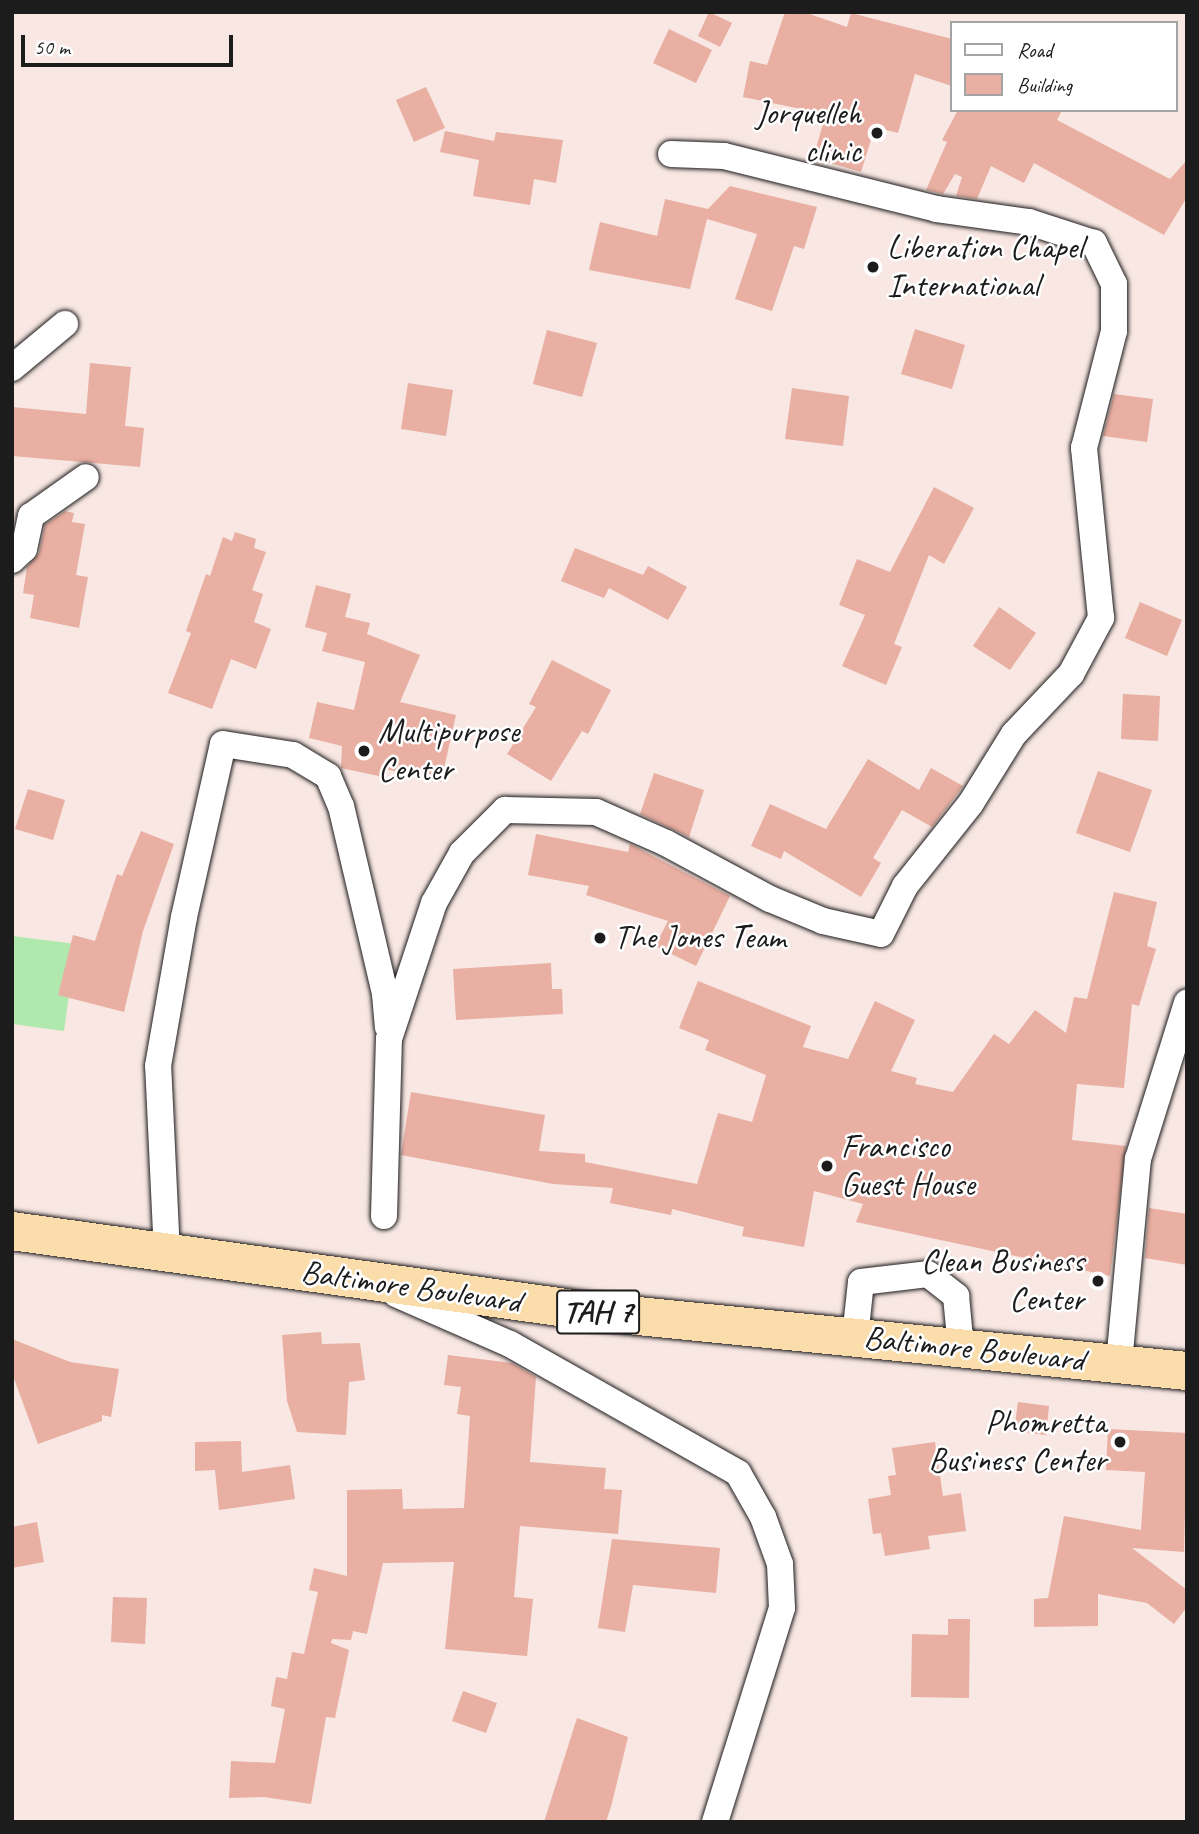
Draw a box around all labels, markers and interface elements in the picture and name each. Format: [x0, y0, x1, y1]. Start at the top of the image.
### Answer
scale bar [24, 21, 236, 65]
legend [950, 21, 1178, 112]
text: 50 m [34, 34, 70, 60]
text: Road [1017, 37, 1052, 63]
text: Building [1017, 72, 1072, 98]
place label: Jorquelleh clinic [755, 94, 861, 172]
marker: Jorquelleh clinic [867, 123, 887, 143]
place label: Liberation Chapel International [887, 228, 1084, 306]
marker: Liberation Chapel International [865, 259, 881, 275]
place label: Multipurpose Center [378, 712, 519, 790]
marker: Multipurpose Center [356, 743, 372, 759]
place label: The Jones Team [614, 918, 785, 958]
marker: The Jones Team [592, 930, 608, 946]
place label: Francisco Guest House [841, 1127, 975, 1205]
marker: Francisco Guest House [819, 1158, 835, 1174]
place label: Clean Business Center [921, 1242, 1084, 1320]
street label: Baltimore Boulevard [298, 1252, 524, 1322]
marker: Clean Business Center [1090, 1273, 1106, 1289]
road number: TAH 7 [556, 1283, 640, 1340]
street label: Baltimore Boulevard [861, 1318, 1087, 1380]
place label: Phomretta Business Center [928, 1403, 1106, 1481]
marker: Phomretta Business Center [1112, 1434, 1128, 1450]

